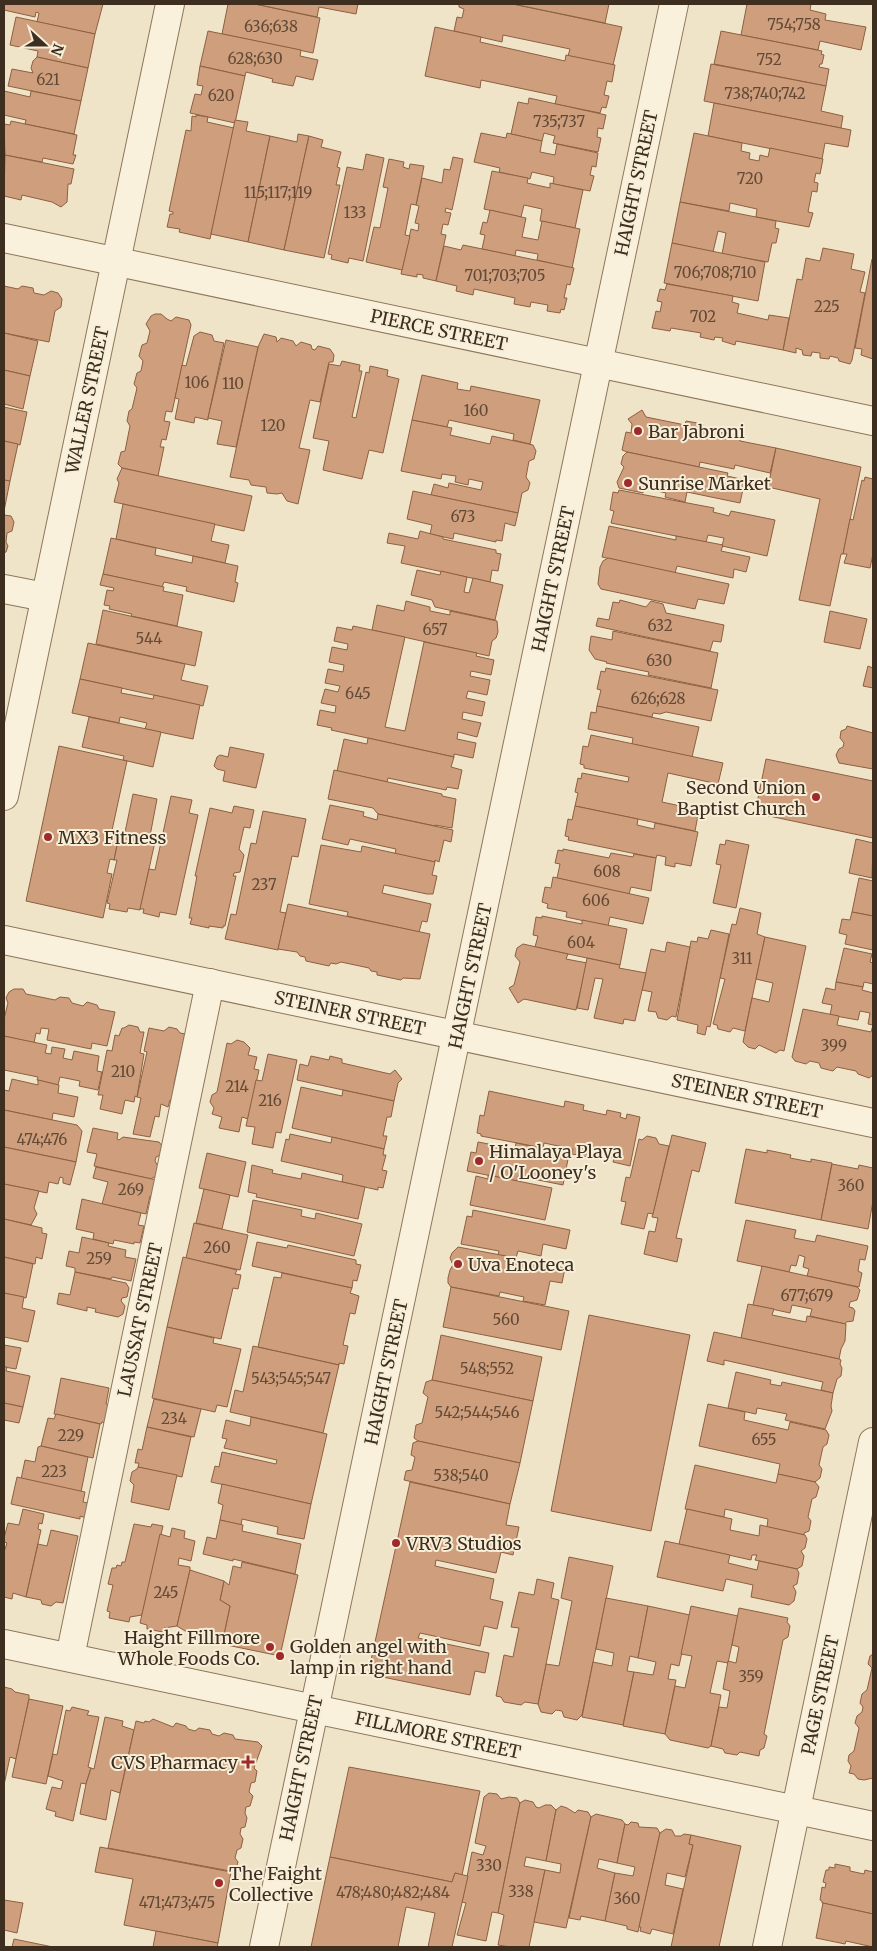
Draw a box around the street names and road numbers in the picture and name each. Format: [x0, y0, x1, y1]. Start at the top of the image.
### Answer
street label: HAIGHT STREET [609, 107, 663, 258]
street label: PIERCE STREET [368, 304, 510, 356]
street label: WALLER STREET [60, 324, 114, 477]
street label: HAIGHT STREET [526, 503, 580, 654]
street label: HAIGHT STREET [443, 900, 497, 1051]
street label: STEINER STREET [272, 986, 428, 1040]
street label: STEINER STREET [669, 1069, 825, 1123]
street label: LAUSSAT STREET [112, 1240, 168, 1399]
street label: HAIGHT STREET [359, 1296, 413, 1447]
street label: PAGE STREET [796, 1632, 844, 1757]
street label: HAIGHT STREET [274, 1692, 328, 1843]
street label: FILLMORE STREET [353, 1706, 524, 1764]

